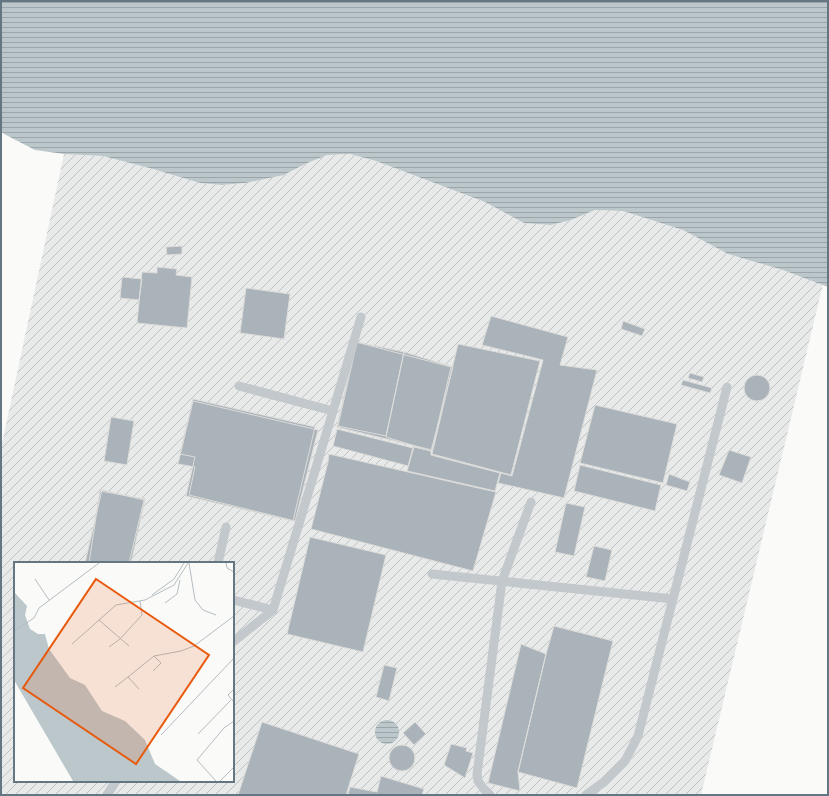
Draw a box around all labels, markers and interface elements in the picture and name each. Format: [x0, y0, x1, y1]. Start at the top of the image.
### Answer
inset map [14, 562, 234, 782]

